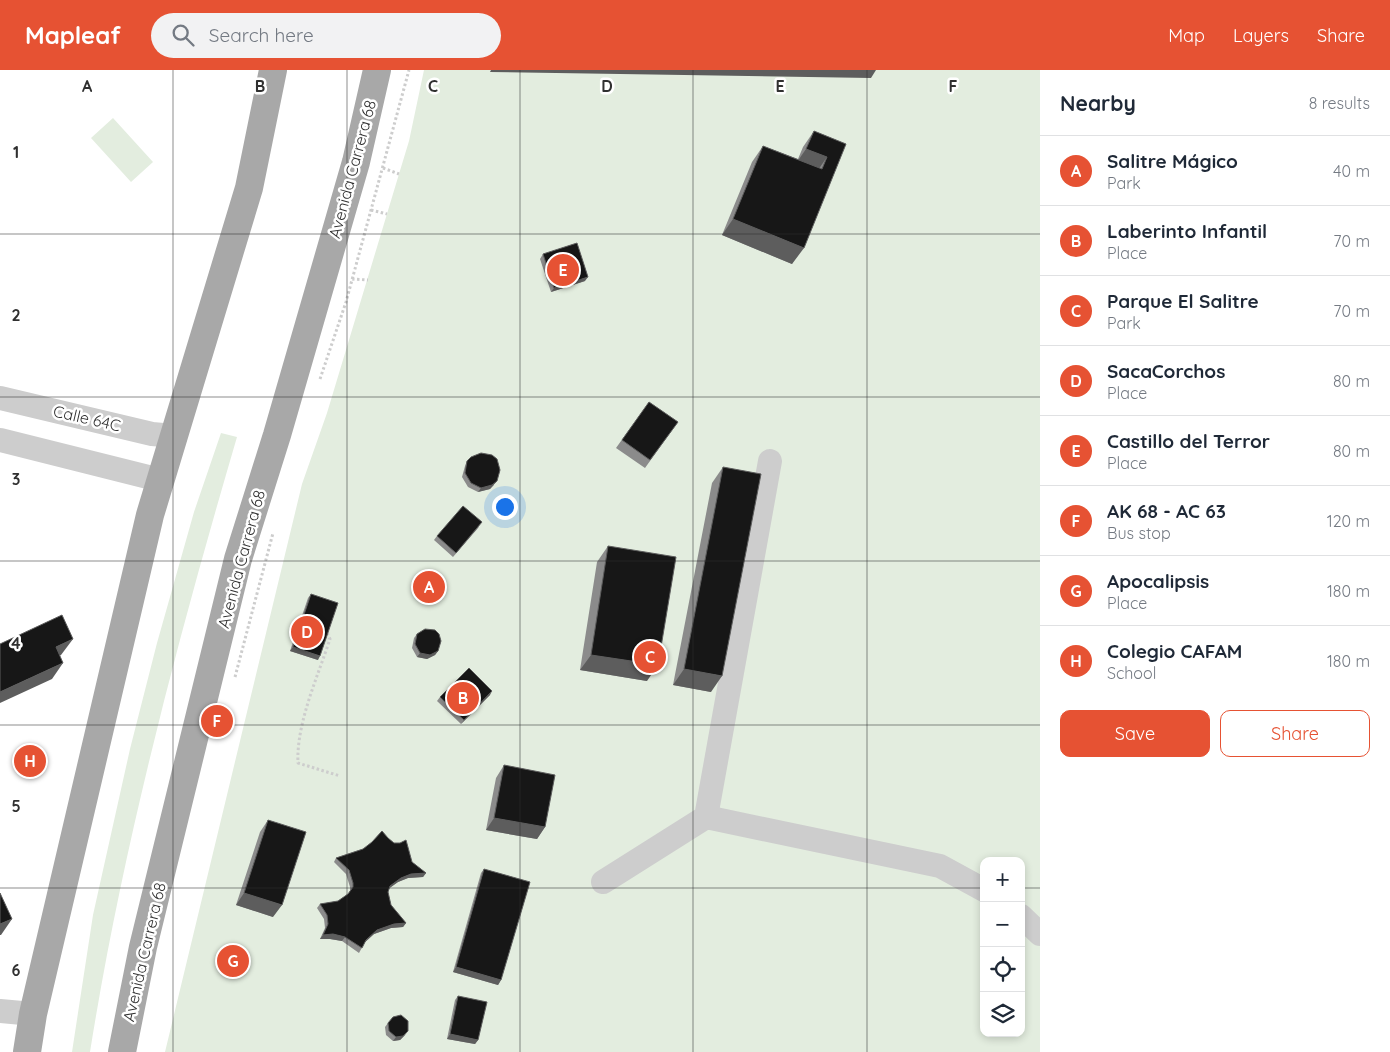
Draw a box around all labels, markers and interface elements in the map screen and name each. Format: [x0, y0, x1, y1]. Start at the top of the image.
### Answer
search box [151, 13, 501, 58]
text: Mapleaf [25, 20, 121, 50]
icon: search [169, 21, 197, 49]
text: Search here [209, 23, 314, 47]
text: Map [1168, 24, 1205, 47]
text: Layers [1233, 24, 1289, 47]
text: Share [1317, 24, 1365, 47]
text: A [82, 76, 93, 96]
text: B [255, 76, 265, 96]
text: C [428, 76, 438, 96]
text: D [601, 76, 613, 96]
text: E [775, 76, 785, 96]
text: F [949, 76, 958, 96]
text: Nearby [1060, 90, 1136, 116]
text: 8 results [1309, 93, 1370, 113]
street label: Avenida Carrera 68 [324, 98, 380, 240]
text: 1 [13, 142, 19, 162]
text: Salitre Mágico [1107, 149, 1238, 173]
text: A [1071, 161, 1081, 181]
text: 40 m [1333, 161, 1370, 181]
text: Park [1107, 173, 1141, 193]
text: Laberinto Infantil [1107, 219, 1267, 243]
text: B [1071, 231, 1081, 251]
text: 70 m [1333, 231, 1370, 251]
text: Place [1107, 243, 1147, 263]
pin: E [547, 251, 579, 289]
text: Parque El Salitre [1107, 289, 1259, 313]
text: C [1071, 301, 1081, 321]
text: 70 m [1333, 301, 1370, 321]
text: 2 [11, 305, 21, 325]
text: Park [1107, 313, 1141, 333]
text: SacaCorchos [1107, 359, 1225, 383]
text: D [1070, 371, 1082, 391]
text: 80 m [1333, 371, 1370, 391]
text: Place [1107, 383, 1147, 403]
street label: Calle 64C [51, 401, 123, 435]
text: Castillo del Terror [1107, 429, 1270, 453]
text: E [1071, 441, 1081, 461]
text: 80 m [1333, 441, 1370, 461]
text: Place [1107, 453, 1147, 473]
text: 3 [12, 469, 20, 489]
street label: Avenida Carrera 68 [213, 488, 269, 630]
your location [492, 494, 518, 520]
text: AK 68 - AC 63 [1107, 499, 1226, 523]
text: F [1072, 511, 1081, 531]
text: 120 m [1327, 511, 1370, 531]
text: Bus stop [1107, 523, 1171, 543]
pin: A [413, 568, 445, 606]
text: Apocalipsis [1107, 569, 1209, 593]
text: G [1070, 581, 1082, 601]
text: 180 m [1327, 581, 1370, 601]
text: Place [1107, 593, 1147, 613]
pin: D [291, 613, 323, 651]
text: 4 [11, 633, 21, 653]
pin: C [634, 638, 666, 676]
text: Colegio CAFAM [1107, 639, 1242, 663]
text: H [1070, 651, 1082, 671]
text: 180 m [1327, 651, 1370, 671]
text: School [1107, 663, 1156, 683]
pin: B [447, 679, 479, 717]
pin: F [201, 702, 233, 740]
button: Save [1060, 710, 1210, 757]
button: Share [1220, 710, 1370, 757]
pin: H [14, 742, 46, 780]
text: 5 [11, 796, 21, 816]
map controls [980, 857, 1025, 1037]
button: + [980, 857, 1025, 902]
street label: Avenida Carrera 68 [118, 880, 170, 1024]
button: − [980, 902, 1025, 947]
pin: G [217, 942, 249, 980]
button: locate [980, 947, 1025, 992]
text: 6 [12, 960, 21, 980]
button: layers [980, 992, 1025, 1037]

